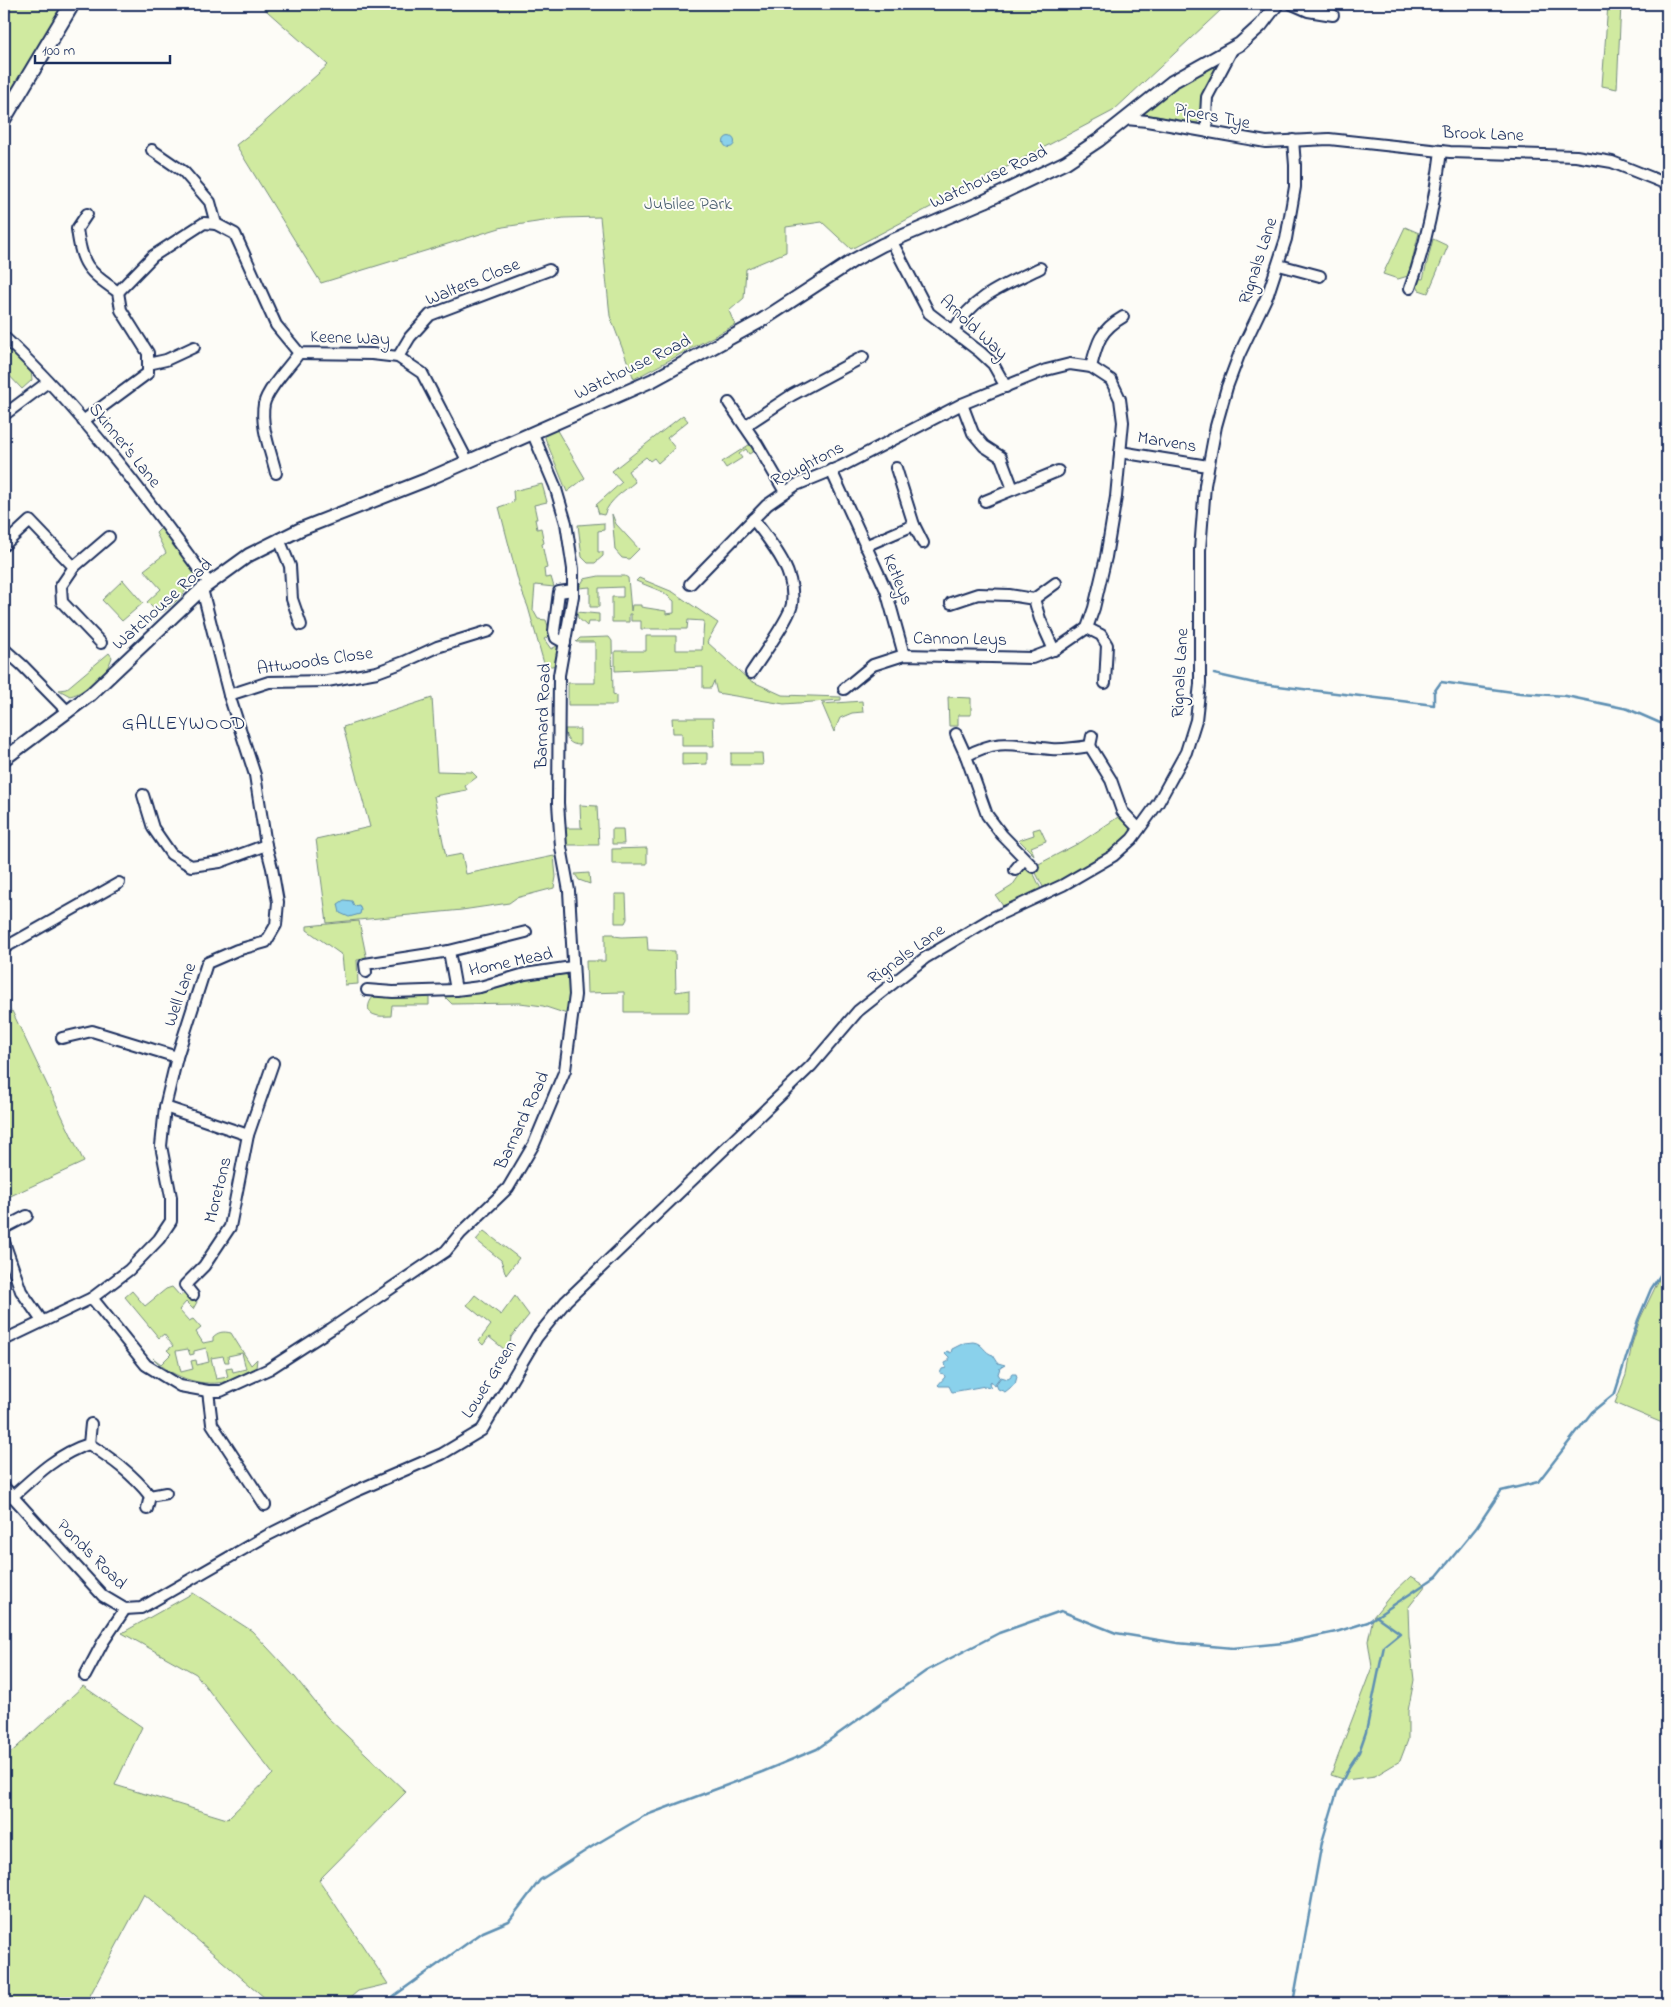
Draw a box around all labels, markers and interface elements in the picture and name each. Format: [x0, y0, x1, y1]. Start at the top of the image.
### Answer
scale bar [35, 32, 170, 64]
text: 100 m [42, 40, 75, 62]
street label: Pipers Tye [1172, 97, 1253, 137]
street label: Brook Lane [1441, 121, 1525, 149]
street label: Watchouse Road [926, 139, 1052, 217]
park label: Jubilee Park [644, 192, 732, 218]
street label: Rignals Lane [1233, 213, 1286, 308]
street label: Walters Close [422, 252, 525, 314]
street label: Arnold Way [933, 289, 1013, 367]
street label: Keene Way [310, 325, 390, 353]
street label: Watchouse Road [570, 329, 696, 407]
street label: Skinner's Lane [82, 398, 167, 495]
street label: Marvens [1135, 425, 1199, 461]
street label: Roughtons [767, 435, 850, 495]
street label: Ketleys [875, 551, 919, 609]
street label: Watchouse Road [107, 553, 219, 657]
street label: Cannon Leys [913, 626, 1007, 654]
street label: Rignals Lane [1166, 627, 1197, 719]
street label: Attwoods Close [255, 641, 376, 683]
street label: Barnard Road [529, 663, 559, 770]
district label: GALLEYWOOD [122, 710, 246, 739]
street label: Rignals Lane [863, 918, 952, 993]
street label: Home Mead [467, 941, 555, 985]
street label: Well Lane [158, 959, 204, 1030]
street label: Barnard Road [489, 1068, 557, 1175]
street label: Moretons [198, 1154, 240, 1226]
street label: Lower Green [456, 1336, 524, 1424]
street label: Ponds Road [50, 1514, 132, 1596]

